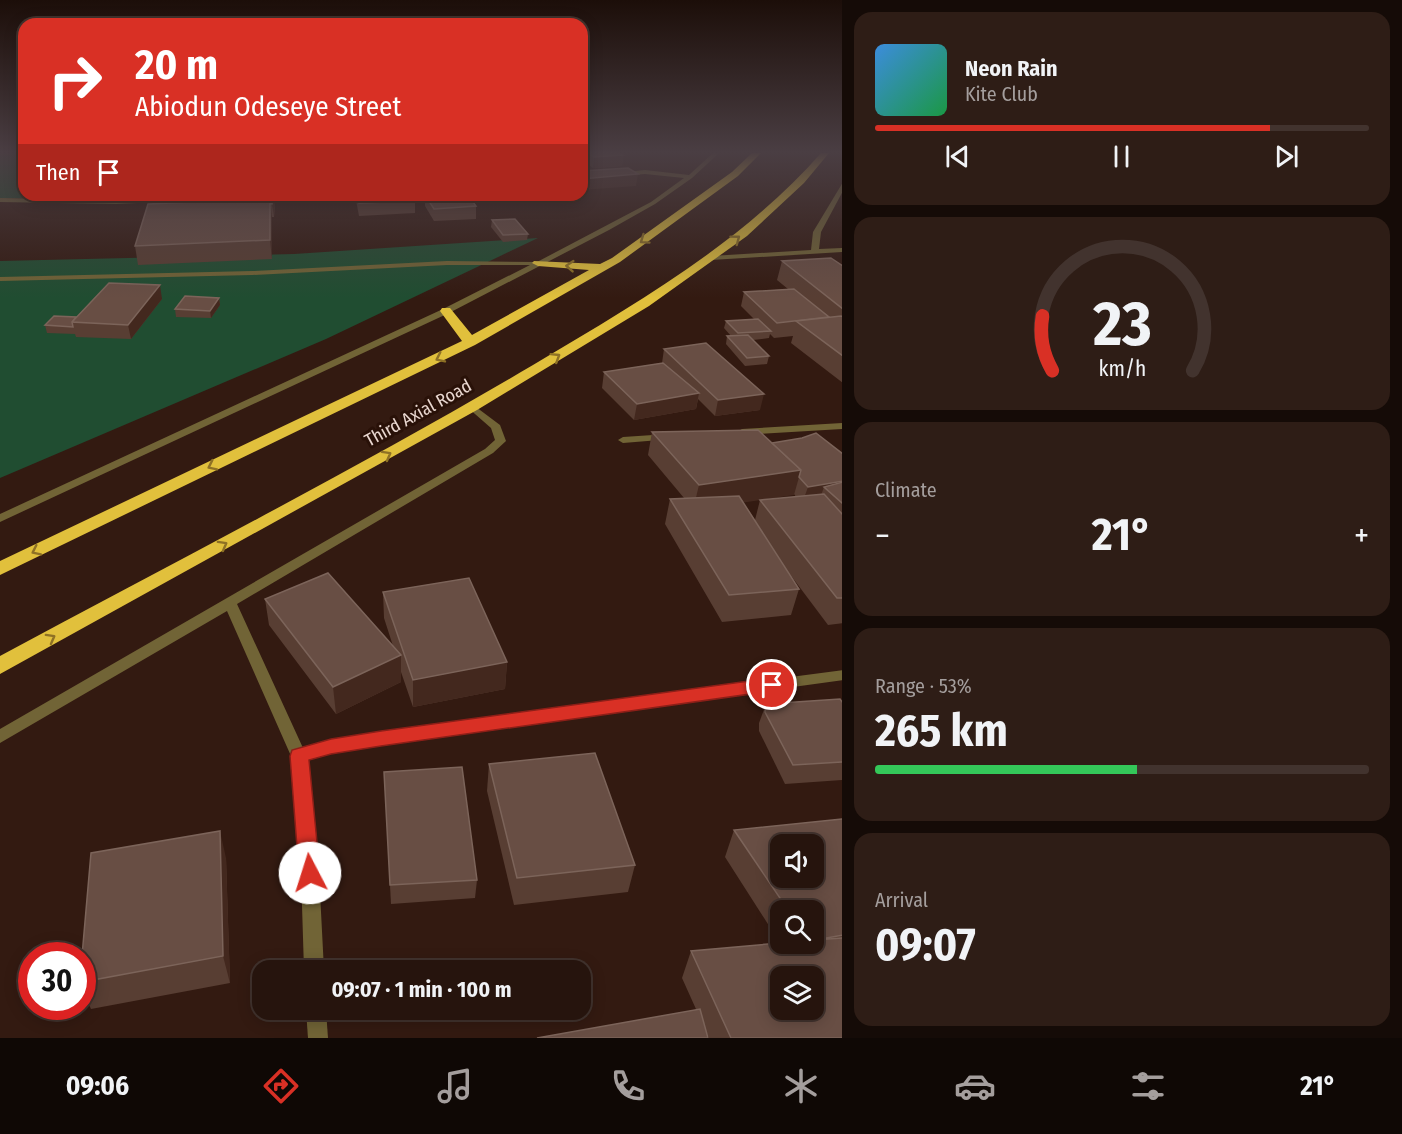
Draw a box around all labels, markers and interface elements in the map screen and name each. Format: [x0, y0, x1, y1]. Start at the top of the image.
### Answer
text: 20 m [135, 40, 218, 90]
icon: right [36, 42, 114, 120]
text: Neon Rain [965, 55, 1058, 82]
text: Kite Club [965, 82, 1038, 106]
text: Abiodun Odeseye Street [135, 91, 401, 123]
icon: previous [941, 140, 974, 173]
icon: pause [1105, 140, 1138, 173]
icon: next [1270, 140, 1303, 173]
icon: arrive [92, 156, 125, 189]
text: Then [36, 159, 80, 186]
one-way arrow [640, 232, 651, 243]
one-way arrow [730, 235, 741, 246]
one-way arrow [566, 259, 575, 272]
text: 23 [1092, 287, 1151, 362]
one-way arrow [435, 351, 446, 363]
one-way arrow [550, 353, 560, 365]
text: km/h [1098, 356, 1146, 382]
street label: Third Axial Road [361, 375, 475, 451]
one-way arrow [381, 450, 391, 462]
one-way arrow [208, 459, 219, 471]
text: Climate [875, 478, 937, 502]
text: 21° [1092, 508, 1152, 562]
text: − [875, 516, 890, 556]
text: + [1354, 516, 1369, 556]
one-way arrow [216, 541, 227, 552]
one-way arrow [32, 544, 43, 555]
one-way arrow [45, 634, 56, 645]
pin [746, 659, 797, 710]
icon: arrive [755, 668, 788, 701]
text: Range · 53% [875, 674, 972, 698]
text: 265 km [875, 704, 1008, 758]
map controls [770, 834, 824, 1020]
button: sound [770, 834, 824, 888]
position arrow [278, 841, 342, 905]
text: Arrival [875, 888, 928, 912]
button: search [770, 900, 824, 954]
text: 09:07 [875, 918, 976, 972]
speed limit sign: 30 [18, 942, 96, 1020]
button: layers [770, 966, 824, 1020]
text: 09:07 · 1 min · 100 m [331, 976, 512, 1003]
icon: directions [260, 1065, 302, 1107]
icon: music [434, 1065, 476, 1107]
icon: phone [607, 1065, 649, 1107]
icon: climate [780, 1065, 822, 1107]
icon: car [954, 1065, 996, 1107]
icon: filters [1127, 1065, 1169, 1107]
text: 09:06 [66, 1070, 129, 1102]
text: 21° [1300, 1070, 1336, 1102]

